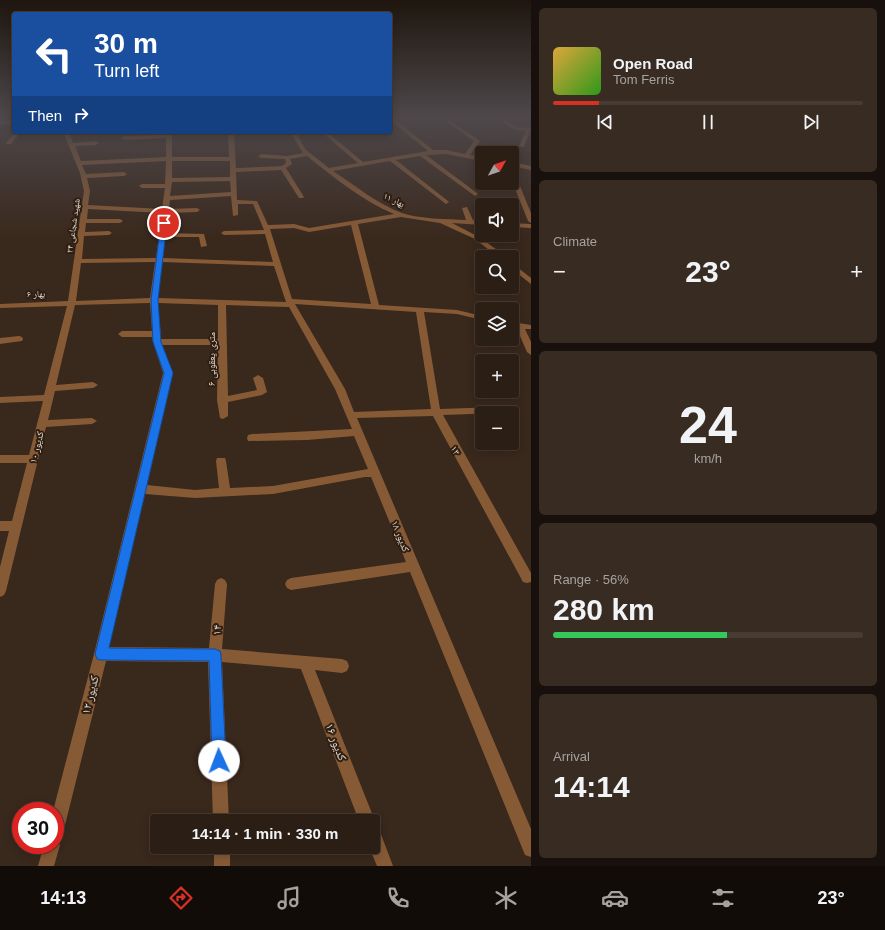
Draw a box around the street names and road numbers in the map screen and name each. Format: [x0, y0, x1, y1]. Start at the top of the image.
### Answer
street label: بهار ۱۱ [382, 191, 407, 210]
street label: شهید شجاعی ۲۴ [64, 198, 82, 254]
street label: بهار ۶ [27, 289, 46, 300]
street label: ۶ متری یعقوبی [206, 331, 218, 386]
street label: کدیور ۱۰ [27, 430, 46, 464]
street label: ۱۳ [449, 444, 463, 457]
street label: کدیور ۱۸ [389, 519, 412, 553]
street label: ۱۴ [210, 624, 224, 636]
street label: کدیور ۱۲ [78, 674, 102, 716]
street label: کدیور ۱۶ [322, 721, 350, 763]

